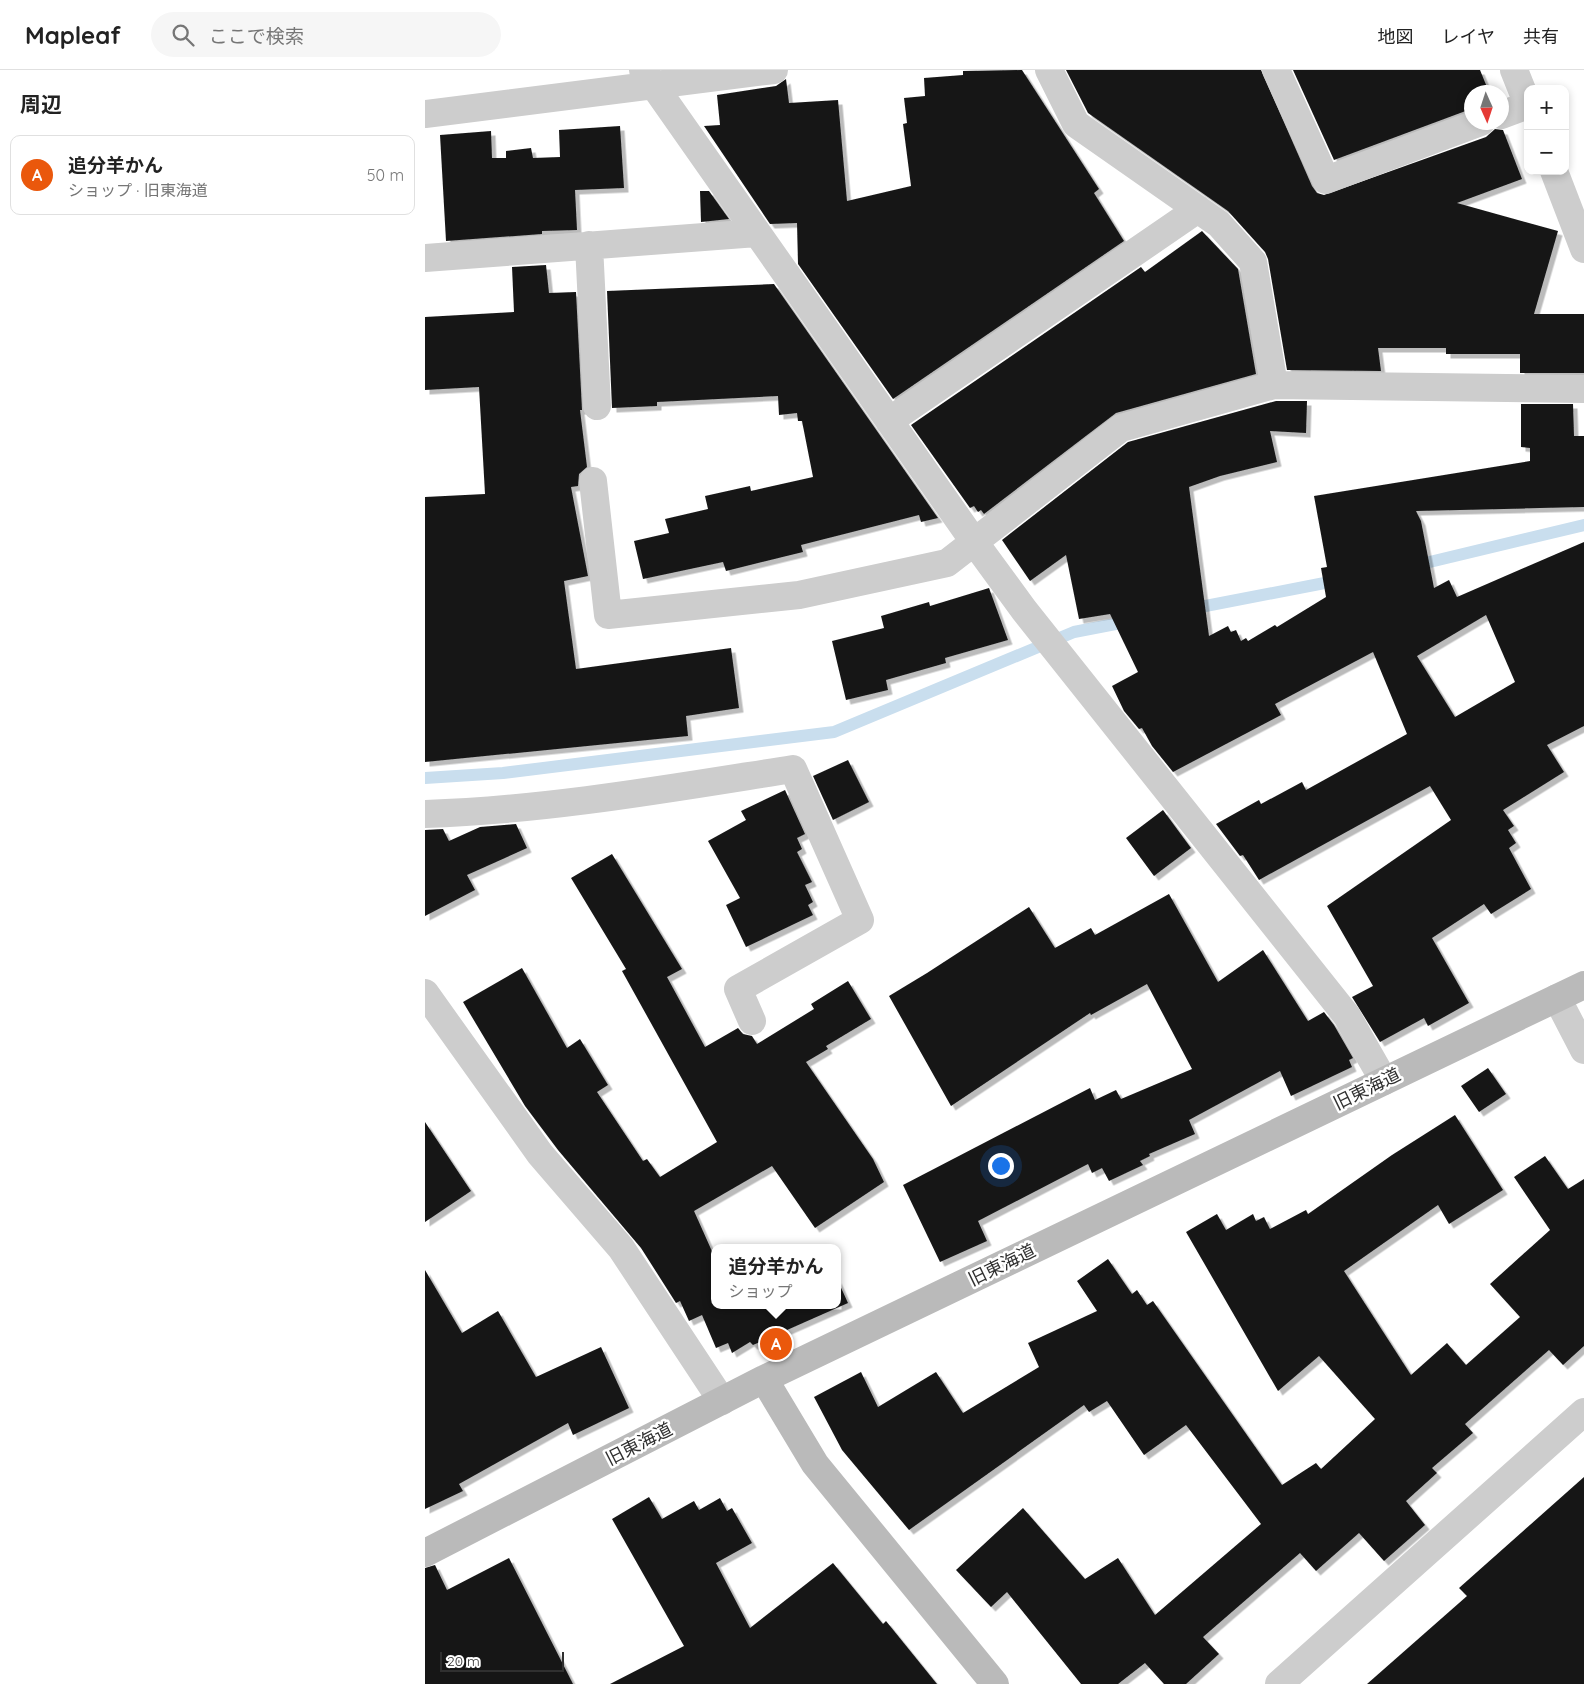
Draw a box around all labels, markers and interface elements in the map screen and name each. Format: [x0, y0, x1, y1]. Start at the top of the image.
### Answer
search box [151, 12, 501, 57]
text: Mapleaf [25, 20, 121, 50]
icon: search [169, 21, 197, 49]
text: ここで検索 [209, 24, 304, 48]
text: 地図 [1378, 25, 1414, 48]
text: レイヤ [1442, 25, 1495, 48]
text: 共有 [1523, 25, 1559, 48]
north arrow [1464, 85, 1509, 130]
map controls [1524, 85, 1569, 175]
button: + [1524, 85, 1569, 130]
text: 周辺 [20, 91, 62, 117]
button: − [1524, 130, 1569, 175]
text: 追分羊かん [68, 153, 163, 177]
text: A [32, 165, 42, 185]
text: 50 m [367, 165, 404, 185]
text: ショップ · 旧東海道 [68, 180, 208, 200]
street label: 旧東海道 [1329, 1062, 1404, 1115]
your location [988, 1153, 1014, 1179]
street label: 旧東海道 [964, 1238, 1039, 1291]
popup [711, 1244, 841, 1309]
text: 追分羊かん [728, 1254, 824, 1278]
text: ショップ [728, 1281, 793, 1301]
pin: A [760, 1325, 792, 1363]
street label: 旧東海道 [601, 1417, 676, 1470]
scale bar [440, 1649, 564, 1672]
text: 20 m [447, 1652, 480, 1670]

